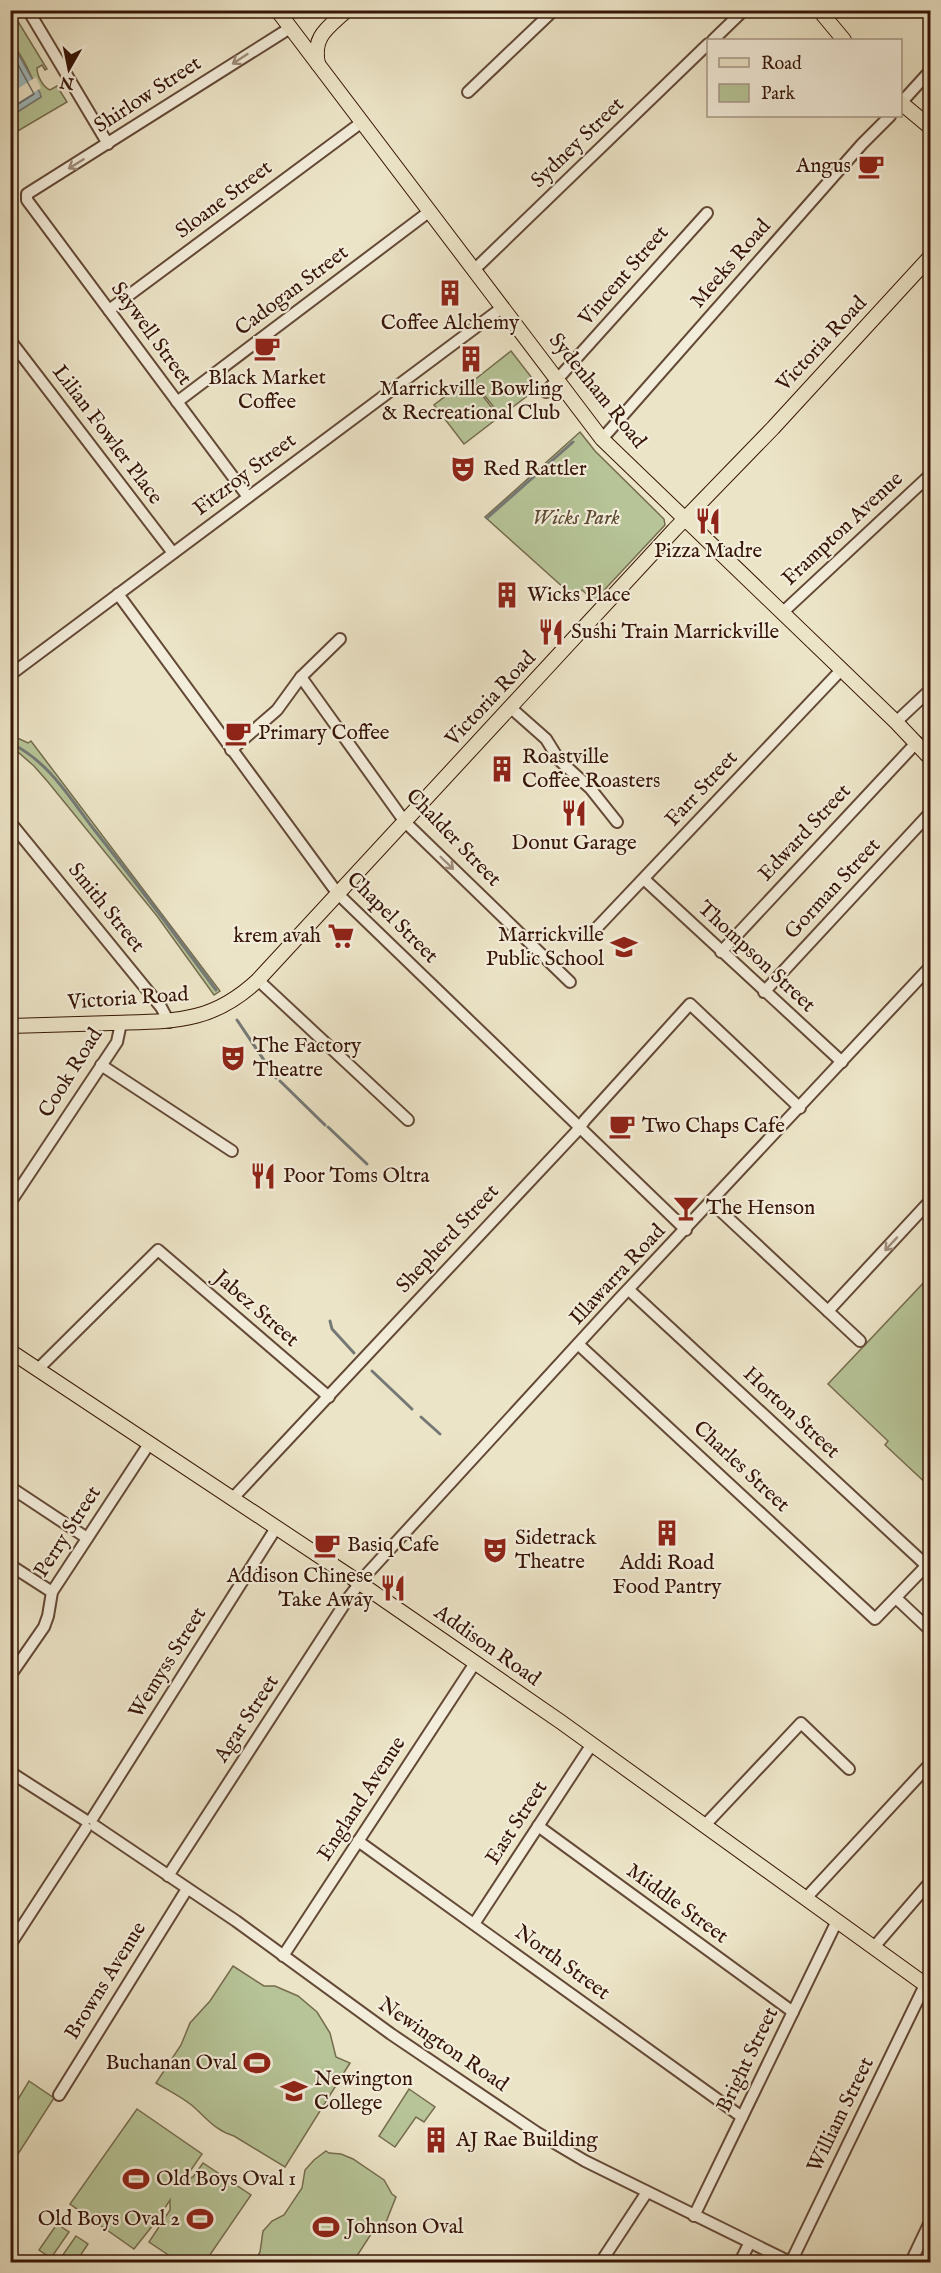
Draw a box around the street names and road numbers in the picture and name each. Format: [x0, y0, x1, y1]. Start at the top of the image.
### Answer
street label: Shirlow Street [89, 50, 207, 140]
street label: Sydney Street [526, 92, 630, 194]
street label: Sloane Street [170, 155, 278, 245]
street label: Meeks Road [685, 213, 778, 314]
street label: Vincent Street [572, 220, 675, 333]
street label: Cadogan Street [230, 240, 354, 342]
street label: Saywell Street [104, 277, 198, 391]
street label: Victoria Road [770, 290, 874, 398]
street label: Sydenham Road [542, 328, 652, 455]
street label: Lilian Fowler Place [46, 360, 169, 510]
street label: Fitzroy Street [188, 428, 302, 522]
street label: Frampton Avenue [777, 466, 909, 592]
street label: Victoria Road [439, 645, 543, 753]
street label: Farr Street [660, 745, 744, 833]
street label: Edward Street [753, 778, 857, 888]
street label: Chalder Street [399, 783, 507, 893]
street label: Gorman Street [779, 833, 887, 945]
street label: Smith Street [62, 858, 150, 958]
street label: Chapel Street [340, 866, 444, 970]
street label: Thompson Street [691, 895, 821, 1019]
street label: Victoria Road [66, 981, 190, 1017]
street label: Cook Road [33, 1022, 110, 1123]
street label: Shepherd Street [391, 1179, 505, 1299]
street label: Illawarra Road [564, 1218, 672, 1331]
street label: Jabez Street [206, 1263, 304, 1353]
street label: Horton Street [737, 1361, 845, 1465]
street label: Charles Street [687, 1415, 795, 1519]
street label: Perry Street [28, 1481, 108, 1583]
street label: Addison Road [428, 1599, 546, 1693]
street label: Wemyss Street [123, 1602, 213, 1724]
street label: Agar Street [208, 1670, 285, 1769]
street label: England Avenue [312, 1731, 412, 1866]
street label: East Street [480, 1776, 554, 1870]
street label: Middle Street [621, 1858, 733, 1950]
street label: Browns Avenue [59, 1917, 153, 2045]
street label: North Street [509, 1919, 615, 2007]
street label: Newington Road [373, 1992, 514, 2099]
street label: Bright Street [711, 2003, 785, 2117]
street label: William Street [802, 2053, 880, 2177]

